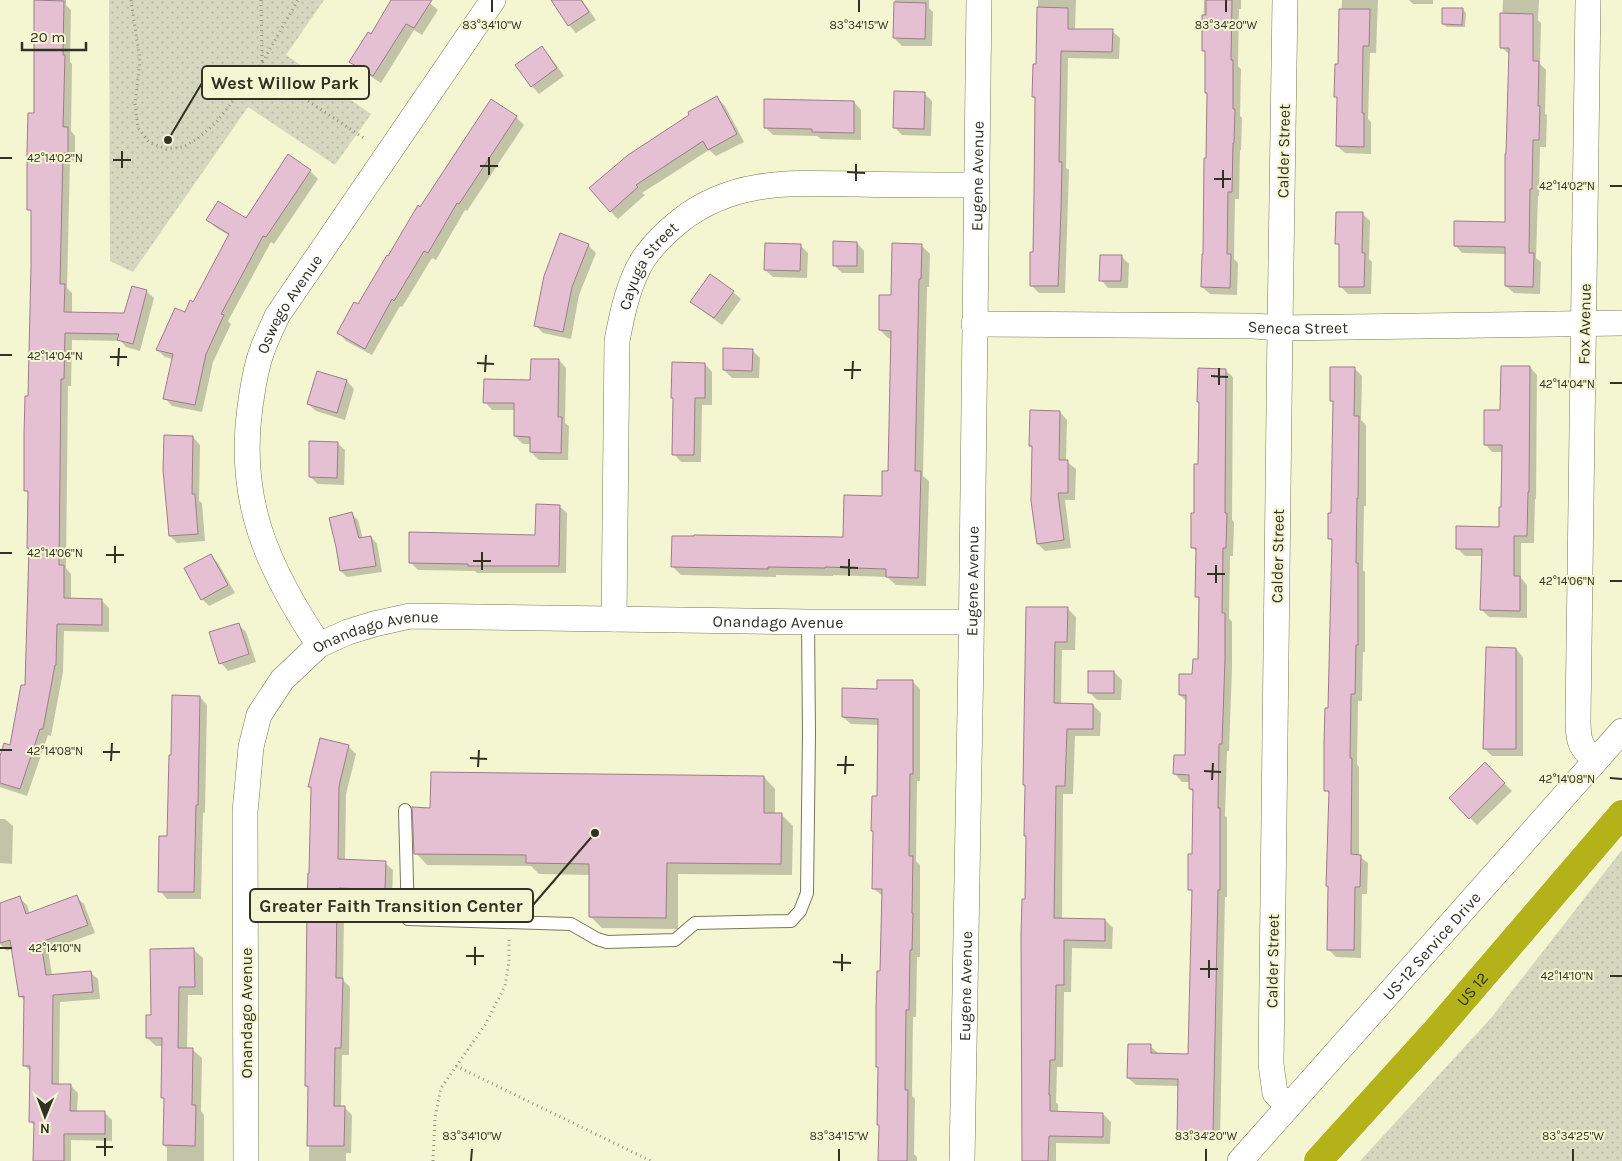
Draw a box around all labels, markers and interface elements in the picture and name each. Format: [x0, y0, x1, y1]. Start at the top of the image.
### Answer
text: 83°34'10"W [462, 18, 522, 32]
text: 83°34'15"W [829, 18, 889, 32]
text: 83°34'20"W [1195, 18, 1257, 32]
scale bar [22, 20, 86, 52]
text: 20 m [30, 28, 65, 46]
callout: West Willow Park [202, 66, 369, 99]
text: West Willow Park [211, 72, 359, 94]
street label: Calder Street [1273, 104, 1294, 198]
street label: Eugene Avenue [967, 121, 988, 231]
text: 42°14'02"N [27, 151, 83, 165]
text: 42°14'02"N [1539, 179, 1595, 193]
street label: Cayuga Street [615, 218, 682, 312]
street label: Oswego Avenue [253, 251, 326, 356]
street label: Fox Avenue [1574, 283, 1595, 365]
street label: Seneca Street [1248, 317, 1348, 338]
text: 42°14'04"N [27, 349, 83, 363]
text: 42°14'04"N [1539, 377, 1595, 391]
street label: Calder Street [1267, 509, 1288, 603]
street label: Eugene Avenue [962, 526, 983, 636]
text: 42°14'06"N [27, 546, 83, 560]
text: 42°14'06"N [1539, 574, 1595, 588]
street label: Onandago Avenue [308, 607, 439, 657]
street label: Onandago Avenue [712, 612, 844, 632]
text: 42°14'08"N [27, 744, 83, 758]
text: 42°14'08"N [1539, 772, 1595, 786]
street label: US-12 Service Drive [1379, 888, 1485, 1004]
callout: Greater Faith Transition Center [250, 889, 533, 922]
text: Greater Faith Transition Center [259, 895, 523, 917]
street label: Calder Street [1262, 914, 1283, 1008]
street label: Eugene Avenue [955, 931, 976, 1041]
text: 42°14'10"N [29, 941, 82, 955]
street label: Onandago Avenue [237, 948, 256, 1078]
street label: US 12 [1453, 968, 1492, 1010]
text: 42°14'10"N [1541, 969, 1594, 983]
north arrow [20, 1091, 70, 1141]
text: N [40, 1120, 50, 1137]
text: 83°34'10"W [442, 1129, 502, 1143]
text: 83°34'15"W [809, 1129, 869, 1143]
text: 83°34'20"W [1175, 1129, 1237, 1143]
text: 83°34'25"W [1542, 1129, 1604, 1143]

